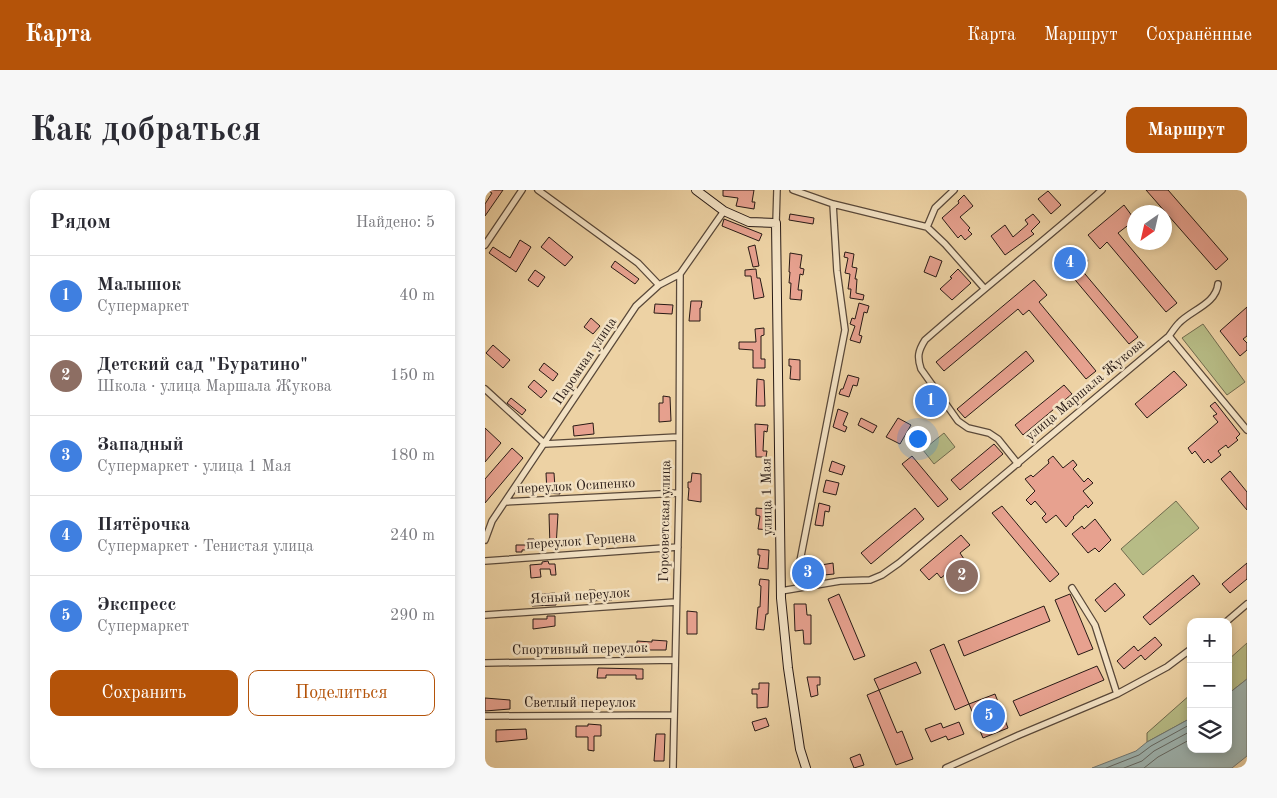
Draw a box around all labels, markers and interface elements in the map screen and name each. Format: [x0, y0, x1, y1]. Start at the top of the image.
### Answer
text: Карта [25, 23, 92, 47]
text: Карта [967, 26, 1016, 44]
text: Маршрут [1044, 26, 1118, 44]
text: Сохранённые [1146, 26, 1252, 44]
button: Маршрут [1126, 107, 1247, 153]
text: Как добраться [30, 113, 261, 148]
north arrow [1127, 205, 1172, 250]
text: Рядом [50, 212, 111, 233]
text: Найдено: 5 [356, 215, 435, 231]
pin: 4 [1054, 244, 1086, 282]
text: Малышок [97, 276, 181, 295]
text: 1 [61, 288, 71, 304]
text: 40 m [399, 288, 435, 304]
text: Супермаркет [97, 299, 189, 315]
street label: Паромная улица [551, 315, 619, 407]
street label: улица Маршала Жукова [1023, 336, 1147, 444]
text: Детский сад "Буратино" [97, 356, 308, 375]
text: 2 [61, 368, 71, 384]
text: 150 m [390, 368, 435, 384]
text: Школа · улица Маршала Жукова [97, 379, 332, 395]
pin: 1 [915, 382, 947, 420]
your location [905, 426, 931, 452]
text: Западный [97, 436, 184, 455]
text: 3 [61, 448, 71, 464]
text: 180 m [390, 448, 435, 464]
street label: улица 1 Мая [759, 458, 775, 536]
text: Супермаркет · улица 1 Мая [97, 459, 291, 475]
street label: Горсоветская улица [657, 460, 673, 582]
street label: переулок Осипенко [516, 476, 636, 496]
text: Пятёрочка [97, 516, 190, 535]
text: 4 [61, 528, 71, 544]
text: 240 m [390, 528, 435, 544]
street label: переулок Герцена [526, 530, 636, 552]
text: Супермаркет · Тенистая улица [97, 539, 314, 555]
pin: 3 [792, 554, 824, 592]
pin: 2 [946, 557, 978, 595]
street label: Ясный переулок [529, 586, 631, 606]
text: Экспресс [97, 596, 176, 615]
text: 5 [61, 608, 71, 624]
text: 290 m [390, 608, 435, 624]
map controls [1187, 618, 1232, 753]
button: + [1187, 618, 1232, 663]
text: Супермаркет [97, 619, 189, 635]
street label: Спортивный переулок [512, 641, 648, 657]
button: − [1187, 663, 1232, 708]
button: Сохранить [50, 670, 238, 716]
button: Поделиться [248, 670, 435, 716]
street label: Светлый переулок [524, 696, 636, 710]
pin: 5 [973, 697, 1005, 735]
button: layers [1187, 708, 1232, 753]

